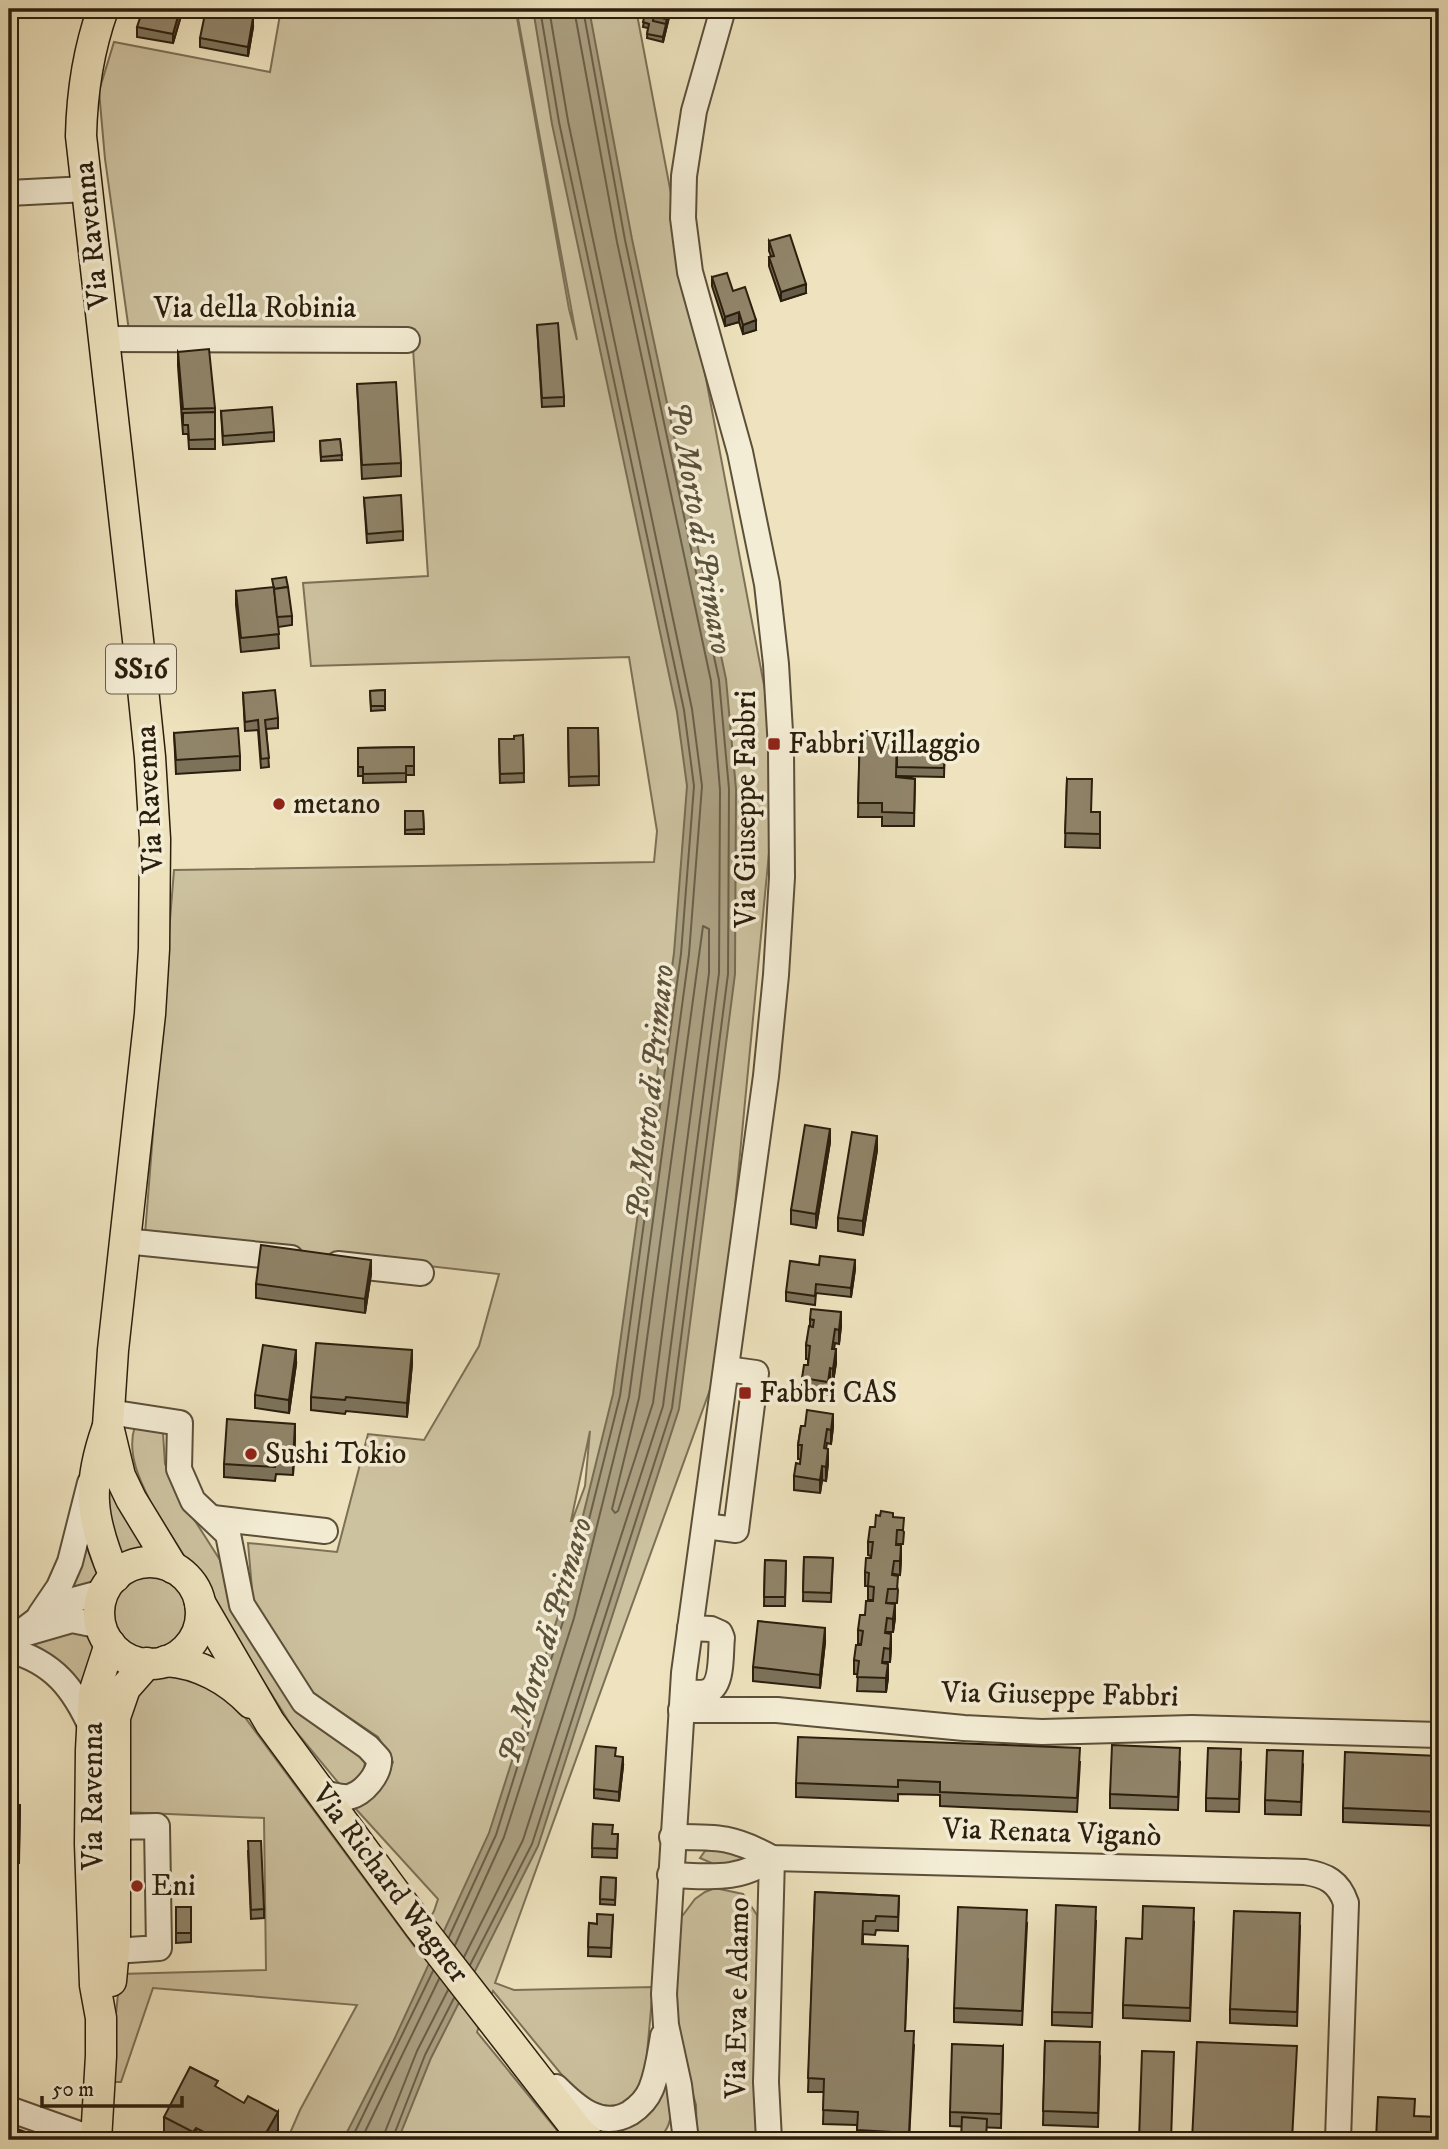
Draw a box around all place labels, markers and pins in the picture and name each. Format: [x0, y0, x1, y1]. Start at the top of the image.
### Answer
place label: Fabbri Villaggio [788, 726, 980, 763]
marker: Fabbri Villaggio [766, 736, 782, 752]
place label: metano [293, 786, 380, 823]
marker: metano [271, 796, 287, 812]
place label: Fabbri CAS [759, 1375, 897, 1412]
marker: Fabbri CAS [737, 1385, 753, 1401]
place label: Sushi Tokio [265, 1436, 406, 1473]
marker: Sushi Tokio [243, 1446, 259, 1462]
place label: Eni [151, 1868, 196, 1905]
marker: Eni [129, 1878, 145, 1894]

